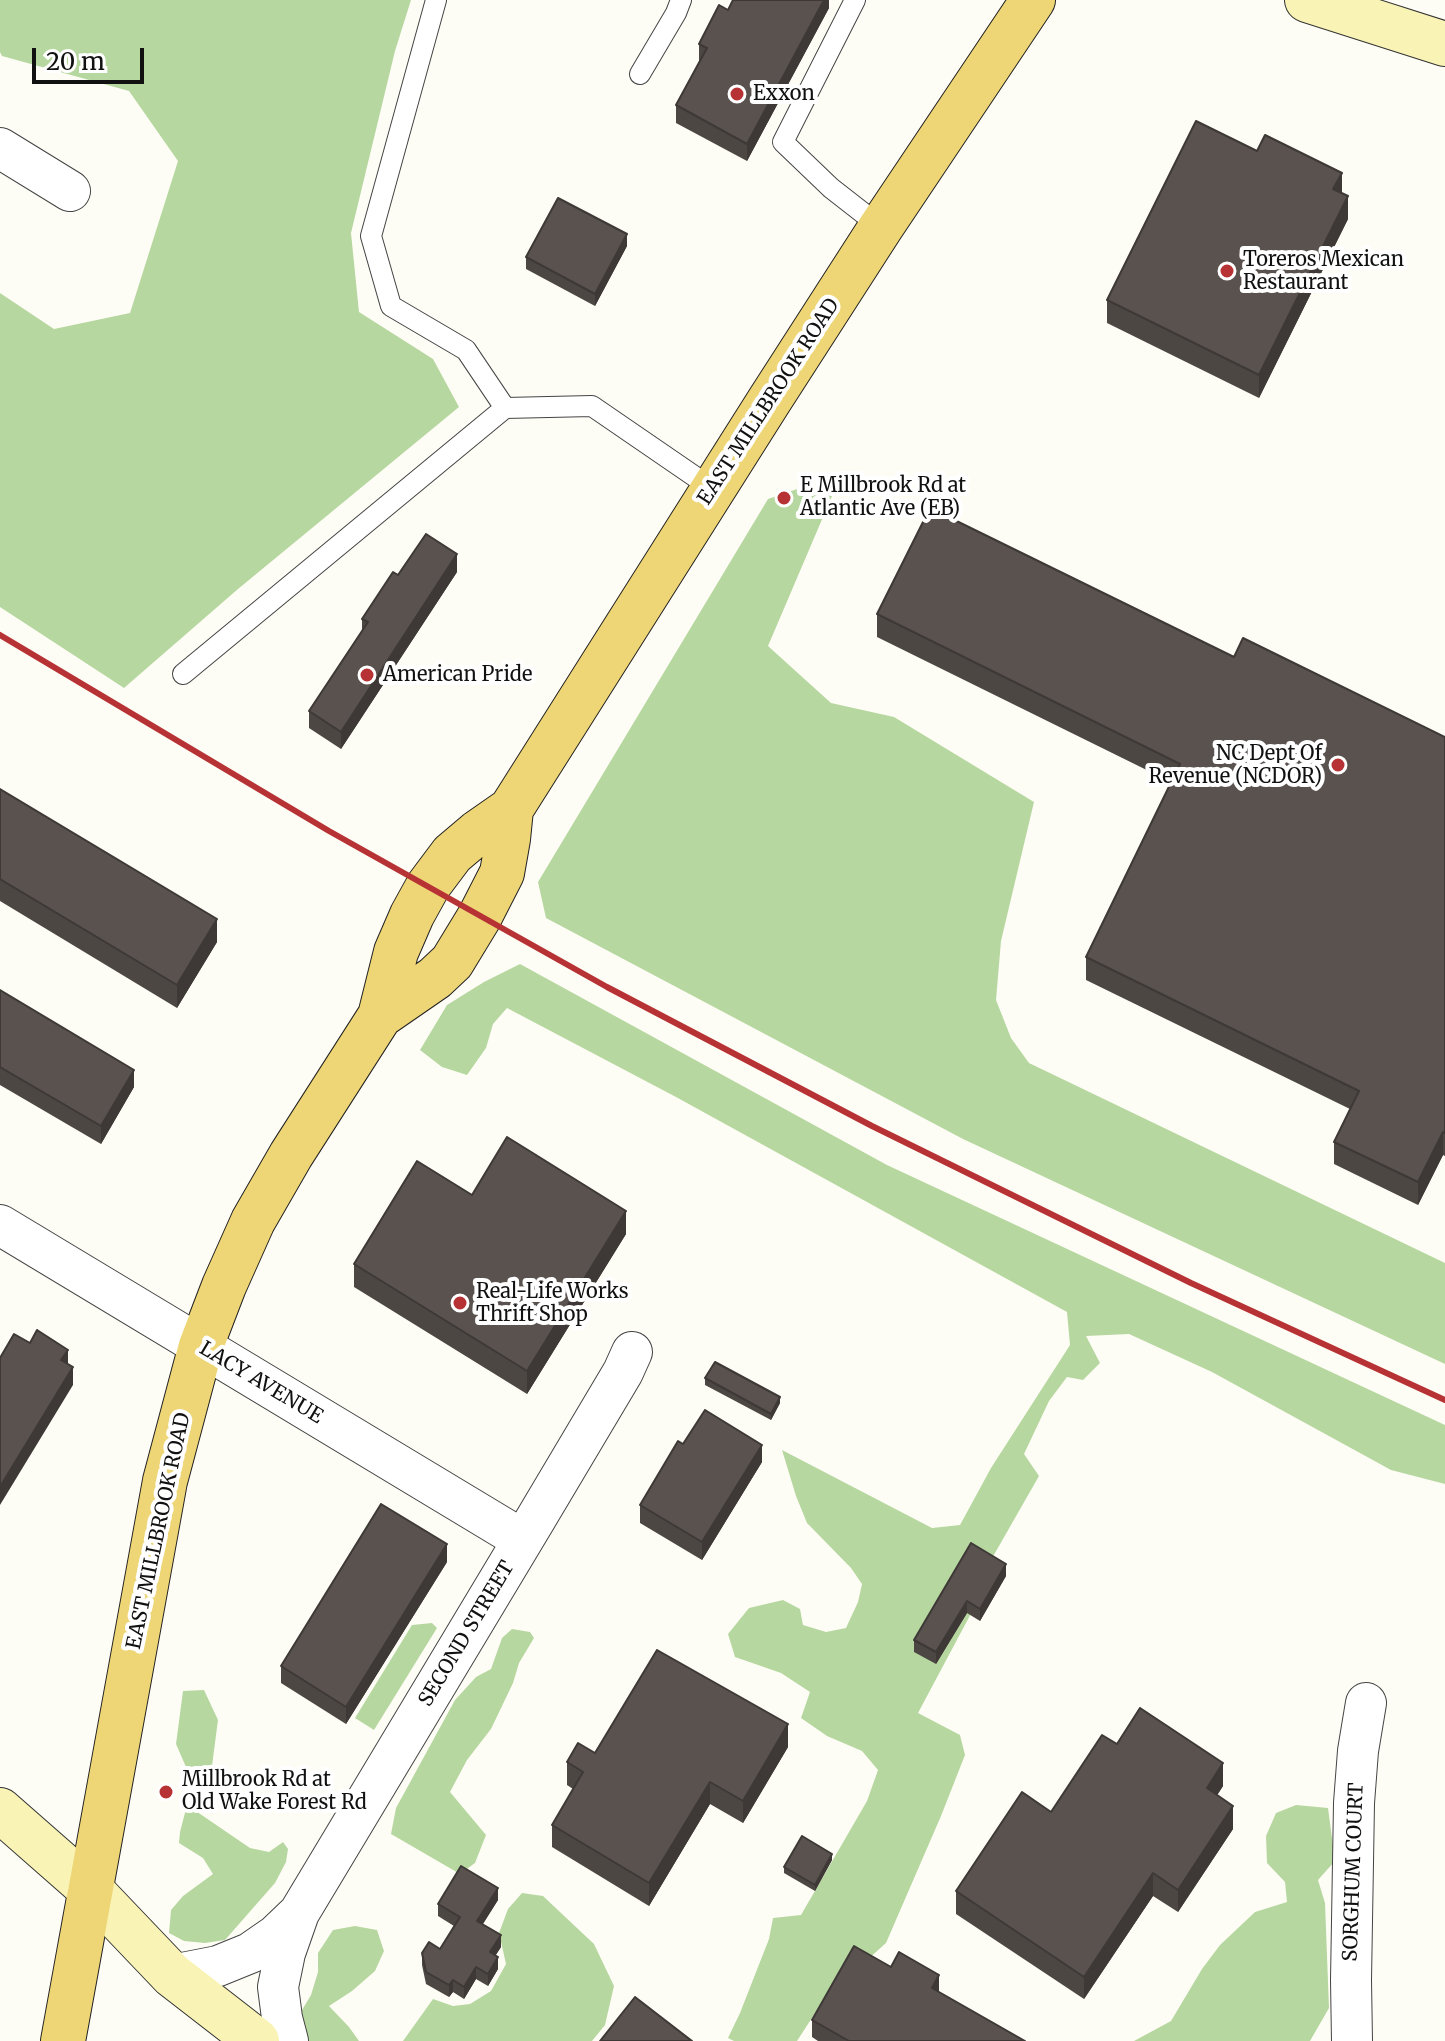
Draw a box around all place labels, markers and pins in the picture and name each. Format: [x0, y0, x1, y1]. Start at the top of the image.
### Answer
place label: Exxon [753, 82, 815, 106]
marker: Exxon [728, 85, 746, 103]
place label: Toreros Mexican Restaurant [1243, 248, 1404, 295]
marker: Toreros Mexican Restaurant [1218, 262, 1236, 280]
place label: E Millbrook Rd at Atlantic Ave (EB) [800, 474, 966, 521]
marker: E Millbrook Rd at Atlantic Ave (EB) [775, 489, 793, 507]
place label: American Pride [383, 663, 532, 687]
marker: American Pride [358, 666, 376, 684]
place label: NC Dept Of Revenue (NCDOR) [1149, 742, 1322, 789]
marker: NC Dept Of Revenue (NCDOR) [1329, 756, 1347, 774]
place label: Real-Life Works Thrift Shop [476, 1280, 629, 1327]
marker: Real-Life Works Thrift Shop [451, 1294, 469, 1312]
place label: Millbrook Rd at Old Wake Forest Rd [182, 1768, 367, 1815]
marker: Millbrook Rd at Old Wake Forest Rd [157, 1783, 175, 1801]

